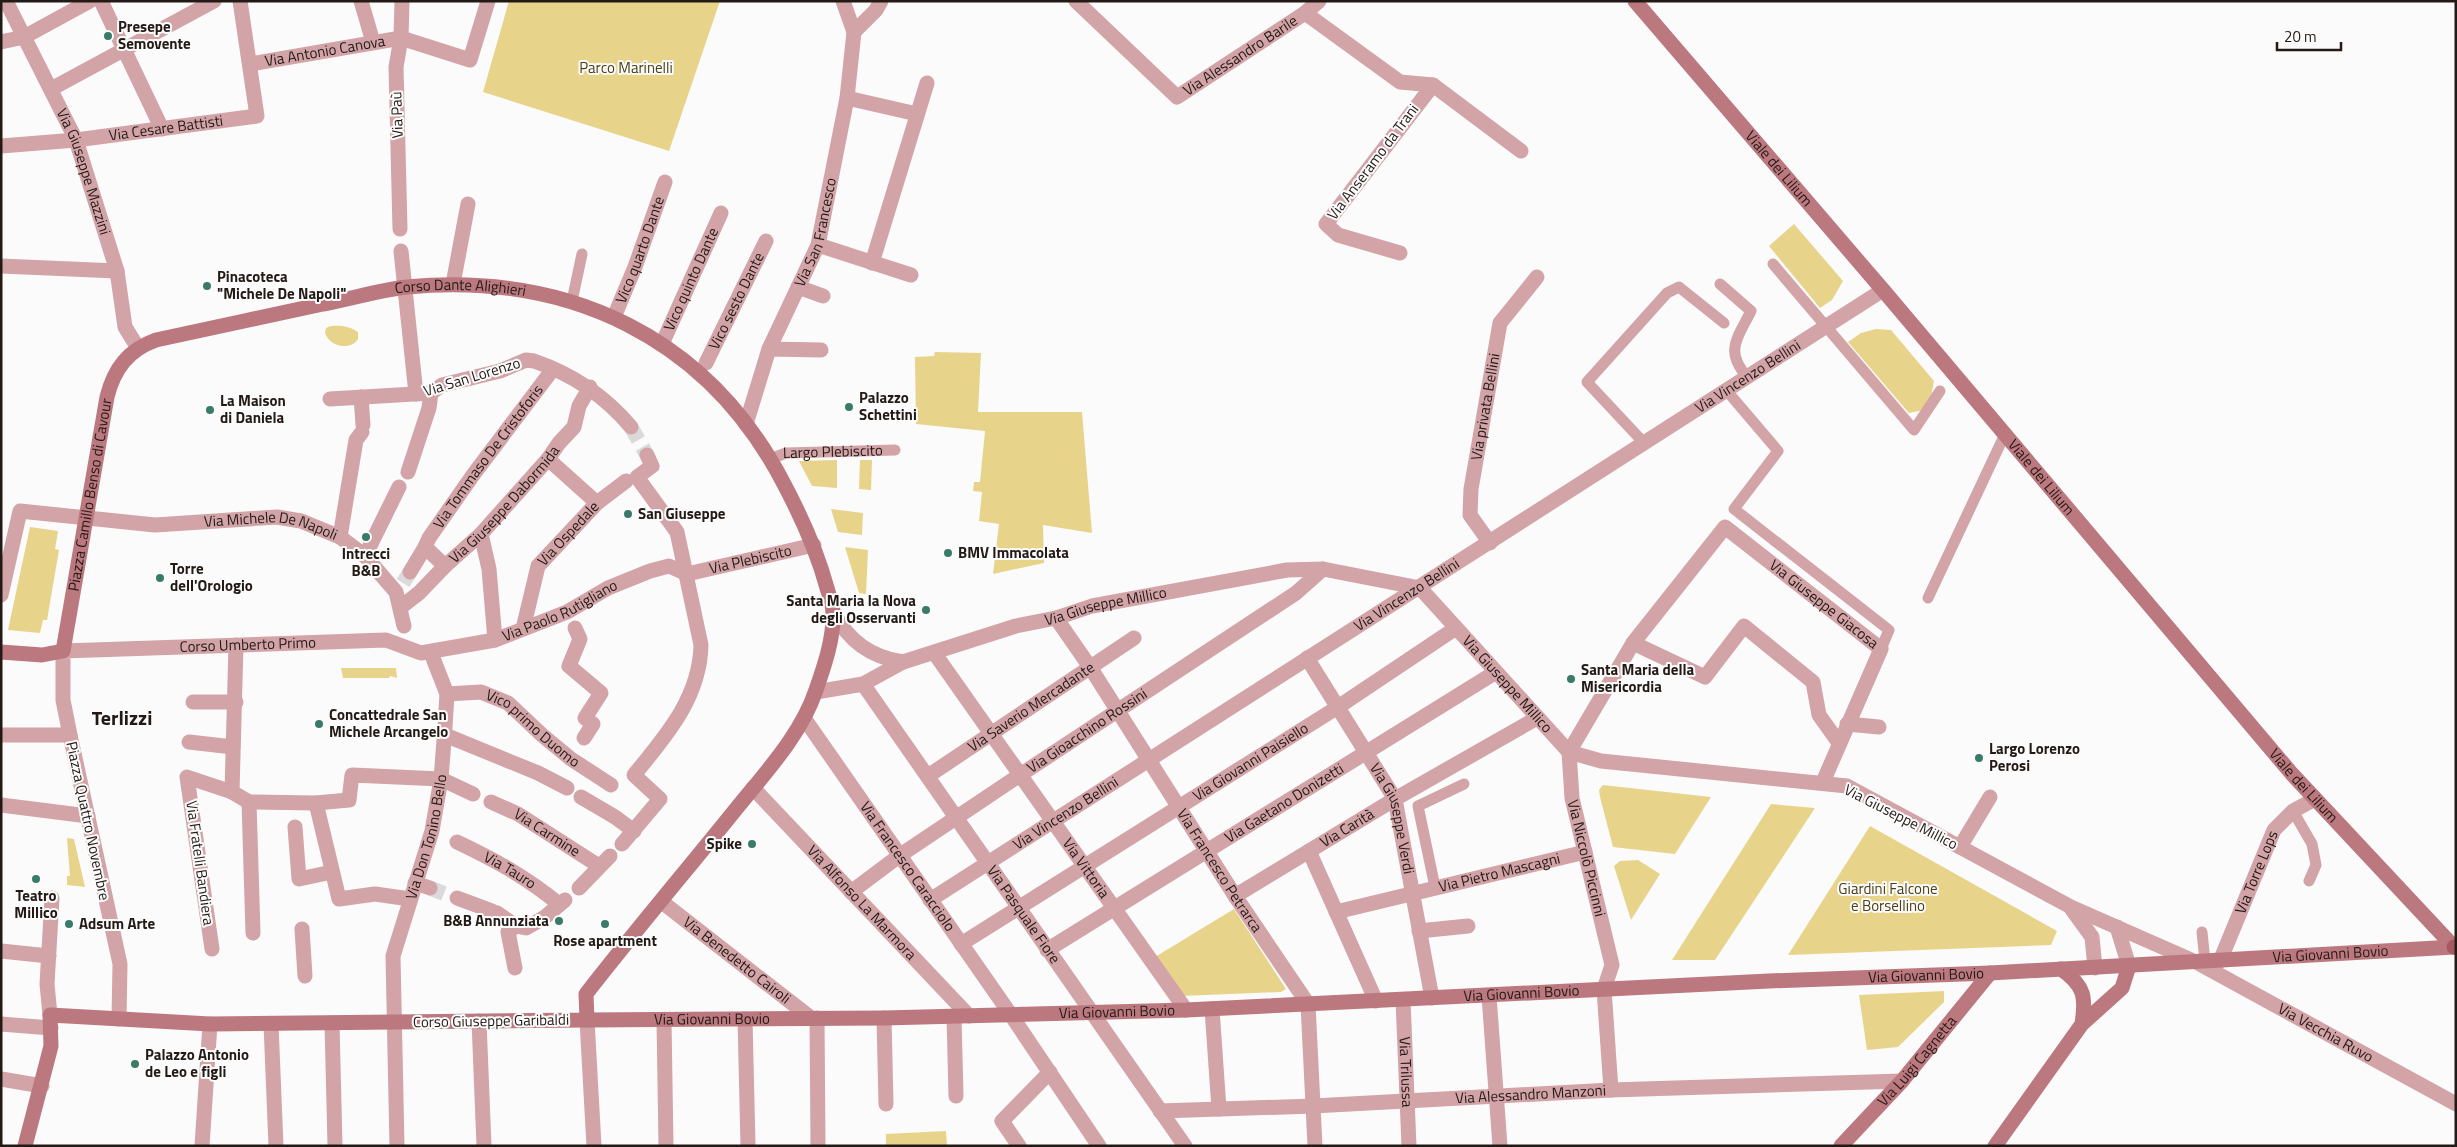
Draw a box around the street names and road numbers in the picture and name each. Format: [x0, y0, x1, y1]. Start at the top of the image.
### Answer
street label: Via Alessandro Barile [1178, 9, 1302, 101]
street label: Via Antonio Canova [263, 29, 387, 72]
street label: Via Paù [384, 91, 409, 139]
street label: Via Anseramo da Trani [1321, 99, 1424, 225]
street label: Via Giuseppe Mazzini [51, 104, 117, 238]
street label: Via Cesare Battisti [107, 109, 224, 147]
street label: Viale dei Lilium [1740, 125, 1819, 211]
street label: Via San Francesco [788, 175, 842, 291]
street label: Vico quarto Dante [609, 193, 670, 307]
street label: Vico quinto Dante [657, 224, 724, 335]
street label: Vico sesto Dante [702, 248, 770, 353]
street label: Corso Dante Alighieri [393, 273, 528, 302]
street label: Via Vincenzo Bellini [1690, 334, 1805, 419]
street label: Via San Lorenzo [421, 351, 523, 402]
street label: Via privata Bellini [1464, 351, 1506, 462]
street label: Via Tommaso De Cristoforis [427, 379, 548, 533]
street label: Piazza Camillo Benso di Cavour [62, 397, 118, 593]
street label: Viale dei Lilium [2003, 434, 2081, 520]
street label: Largo Plebiscito [783, 438, 883, 464]
street label: Via Giuseppe Dabormida [443, 440, 565, 568]
street label: Via Ospedale [532, 496, 604, 571]
street label: Via Michele De Napoli [203, 505, 341, 546]
street label: Via Plebiscito [707, 538, 794, 580]
street label: Via Vincenzo Bellini [1349, 552, 1464, 637]
street label: Via Giuseppe Giacosa [1765, 554, 1884, 654]
street label: Via Paolo Rutigliano [499, 573, 621, 647]
street label: Via Giuseppe Millico [1042, 580, 1168, 631]
street label: Corso Umberto Primo [179, 630, 317, 658]
street label: Via Giuseppe Millico [1457, 630, 1558, 738]
street label: Via Saverio Mercadante [963, 656, 1099, 757]
street label: Via Gioacchino Rossini [1022, 682, 1152, 779]
street label: Vico primo Duomo [482, 683, 585, 773]
street label: Via Giovanni Paisiello [1188, 716, 1313, 807]
street label: Piazza Quattro Novembre [60, 739, 117, 902]
street label: Viale dei Lilium [2264, 743, 2344, 828]
street label: Via Gaetano Donizetti [1220, 757, 1348, 848]
street label: Via Giuseppe Verdi [1364, 758, 1421, 876]
street label: Via Vincenzo Bellini [1008, 770, 1123, 855]
street label: Via Don Tonino Bello [399, 773, 452, 902]
street label: Via Giuseppe Millico [1840, 778, 1962, 855]
street label: Via Francesco Caracciolo [854, 796, 961, 936]
street label: Via Niccolò Piccinni [1562, 797, 1612, 919]
street label: Via Fratelli Bandiera [180, 799, 221, 927]
street label: Via Carmine [509, 802, 585, 862]
street label: Via Carità [1315, 802, 1379, 853]
street label: Via Francesco Petrarca [1171, 804, 1269, 937]
street label: Via Torre Lops [2229, 827, 2284, 917]
street label: Via Vittoria [1057, 833, 1116, 903]
street label: Via Alfonso La Marmora [802, 840, 923, 965]
street label: Via Tauro [480, 845, 541, 895]
street label: Via Pietro Mascagni [1436, 846, 1562, 898]
street label: Via Pasquale Fiore [982, 860, 1067, 968]
street label: Via Benedetto Cairoli [678, 911, 796, 1009]
street label: Via Giovanni Bovio [2272, 939, 2389, 968]
street label: Via Giovanni Bovio [1868, 961, 1985, 988]
street label: Via Giovanni Bovio [1463, 978, 1580, 1007]
street label: Via Vecchia Ruvo [2274, 997, 2378, 1068]
street label: Via Giovanni Bovio [1059, 998, 1175, 1024]
street label: Via Giovanni Bovio [654, 1007, 770, 1031]
street label: Corso Giuseppe Garibaldi [413, 1008, 569, 1033]
street label: Via Luigi Cagnetta [1872, 1010, 1962, 1111]
street label: Via Trilussa [1394, 1036, 1419, 1108]
street label: Via Alessandro Manzoni [1455, 1078, 1607, 1109]

